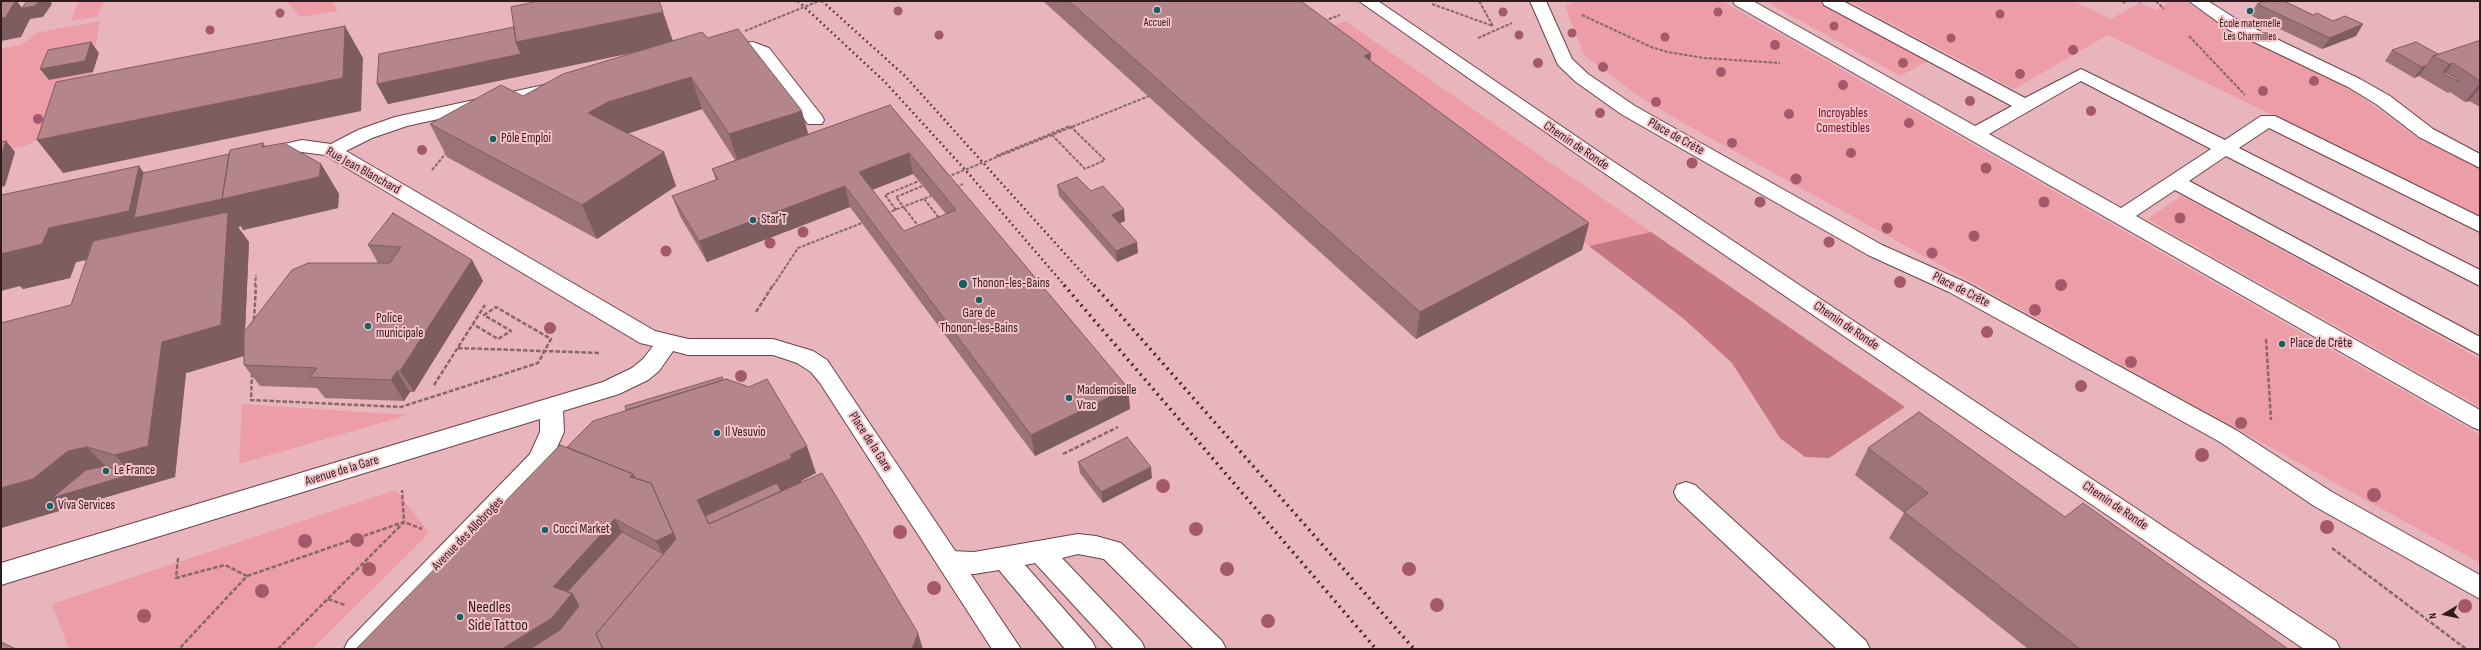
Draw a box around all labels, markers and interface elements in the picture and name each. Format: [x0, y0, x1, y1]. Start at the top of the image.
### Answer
marker: Accueil [1152, 5, 1162, 15]
marker: École maternelle Les Charmilles [2245, 6, 2255, 16]
place label: Accueil [1144, 16, 1170, 30]
place label: École maternelle Les Charmilles [2219, 17, 2281, 43]
park label: Incroyables Comestibles [1816, 106, 1870, 137]
street label: Place de Crête [1645, 115, 1707, 159]
street label: Chemin de Ronde [1540, 118, 1612, 174]
place label: Pôle Emploi [501, 131, 551, 147]
marker: Pôle Emploi [488, 134, 498, 144]
street label: Rue Jean Blanchard [323, 144, 403, 198]
place label: Star'T [761, 212, 787, 228]
marker: Star'T [748, 215, 758, 225]
street label: Place de Crête [1930, 269, 1992, 311]
place label: Thonon-les-Bains [972, 276, 1050, 292]
marker: Thonon-les-Bains [957, 278, 969, 290]
marker: Gare de Thonon-les-Bains [974, 295, 984, 305]
street label: Chemin de Ronde [1810, 298, 1882, 354]
place label: Gare de Thonon-les-Bains [940, 306, 1018, 337]
place label: Police municipale [376, 311, 423, 342]
marker: Police municipale [363, 321, 373, 331]
place label: Place de Crête [2290, 336, 2352, 352]
marker: Place de Crête [2277, 339, 2287, 349]
place label: Mademoiselle Vrac [1077, 383, 1136, 414]
marker: Mademoiselle Vrac [1064, 393, 1074, 403]
street label: Place de la Gare [845, 409, 895, 475]
place label: Il Vesuvio [725, 425, 766, 441]
marker: Il Vesuvio [712, 428, 722, 438]
street label: Avenue de la Gare [303, 452, 381, 490]
place label: Le France [114, 463, 155, 479]
marker: Le France [101, 466, 111, 476]
street label: Chemin de Ronde [2079, 478, 2151, 534]
street label: Avenue des Allobroges [429, 494, 507, 574]
place label: Viva Services [58, 498, 115, 514]
marker: Viva Services [45, 501, 55, 511]
place label: Cocci Market [553, 522, 610, 538]
marker: Cocci Market [540, 525, 550, 535]
north arrow [2425, 594, 2465, 634]
place label: Needles Side Tattoo [468, 598, 528, 636]
marker: Needles Side Tattoo [455, 612, 465, 622]
text: N [2426, 612, 2440, 620]

